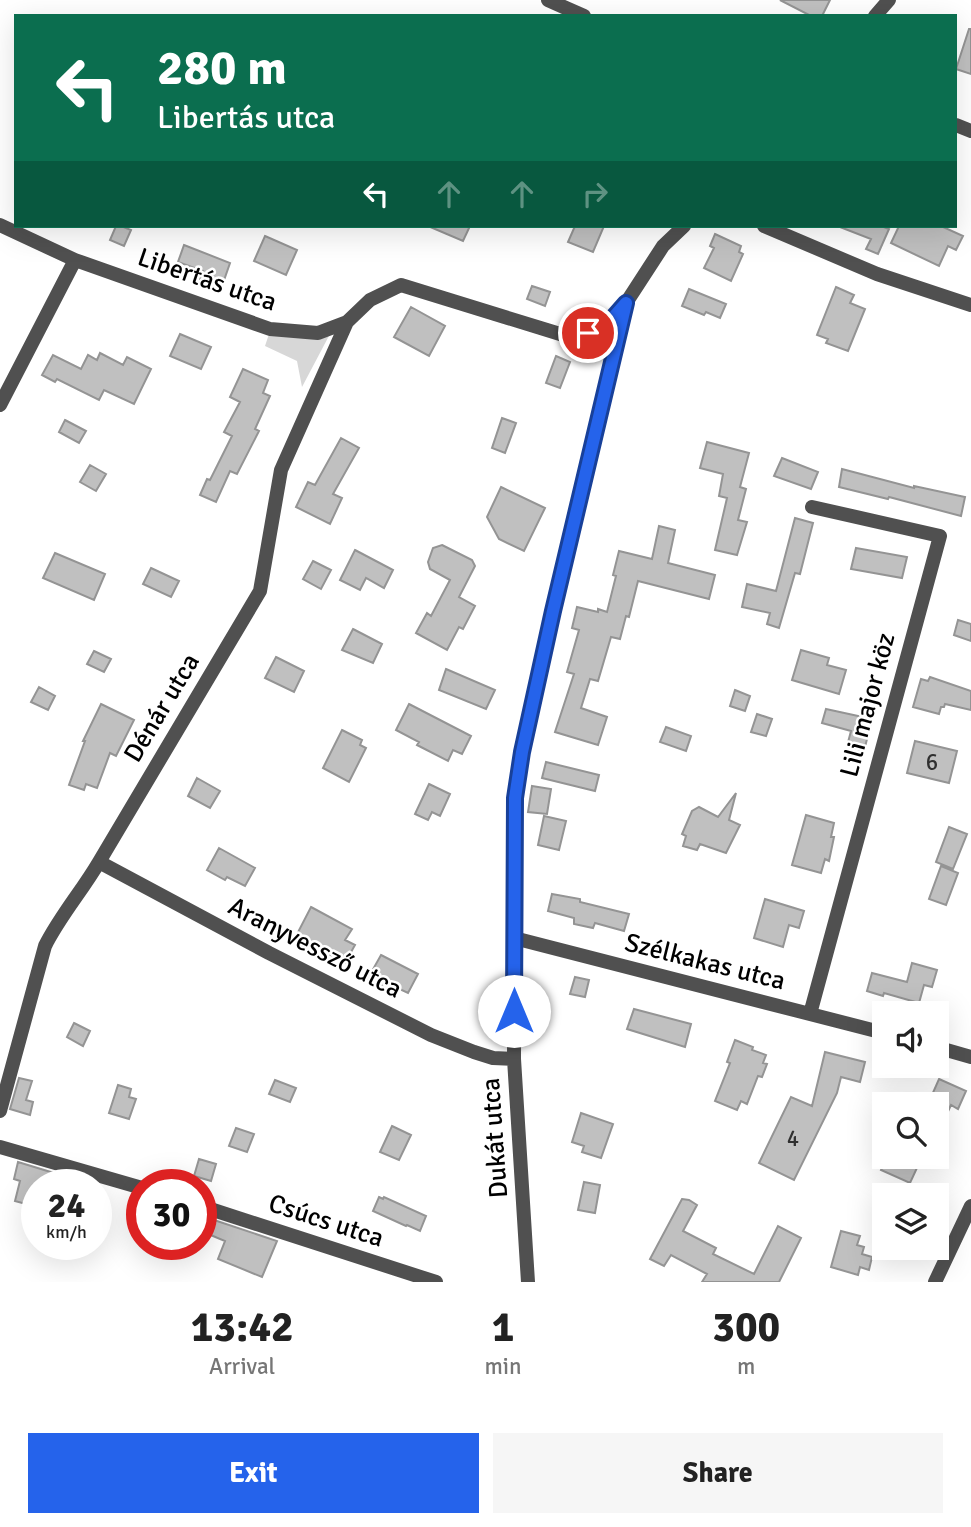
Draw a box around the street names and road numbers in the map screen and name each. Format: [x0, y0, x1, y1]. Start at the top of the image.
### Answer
street label: Libertás utca [133, 241, 281, 319]
street label: Lili major köz [833, 630, 903, 780]
street label: Dénár utca [117, 648, 207, 768]
street label: Aranyvessző utca [223, 890, 407, 1006]
street label: Szélkakas utca [621, 927, 789, 997]
street label: Dukát utca [475, 1077, 515, 1199]
street label: Csúcs utca [264, 1187, 388, 1255]

